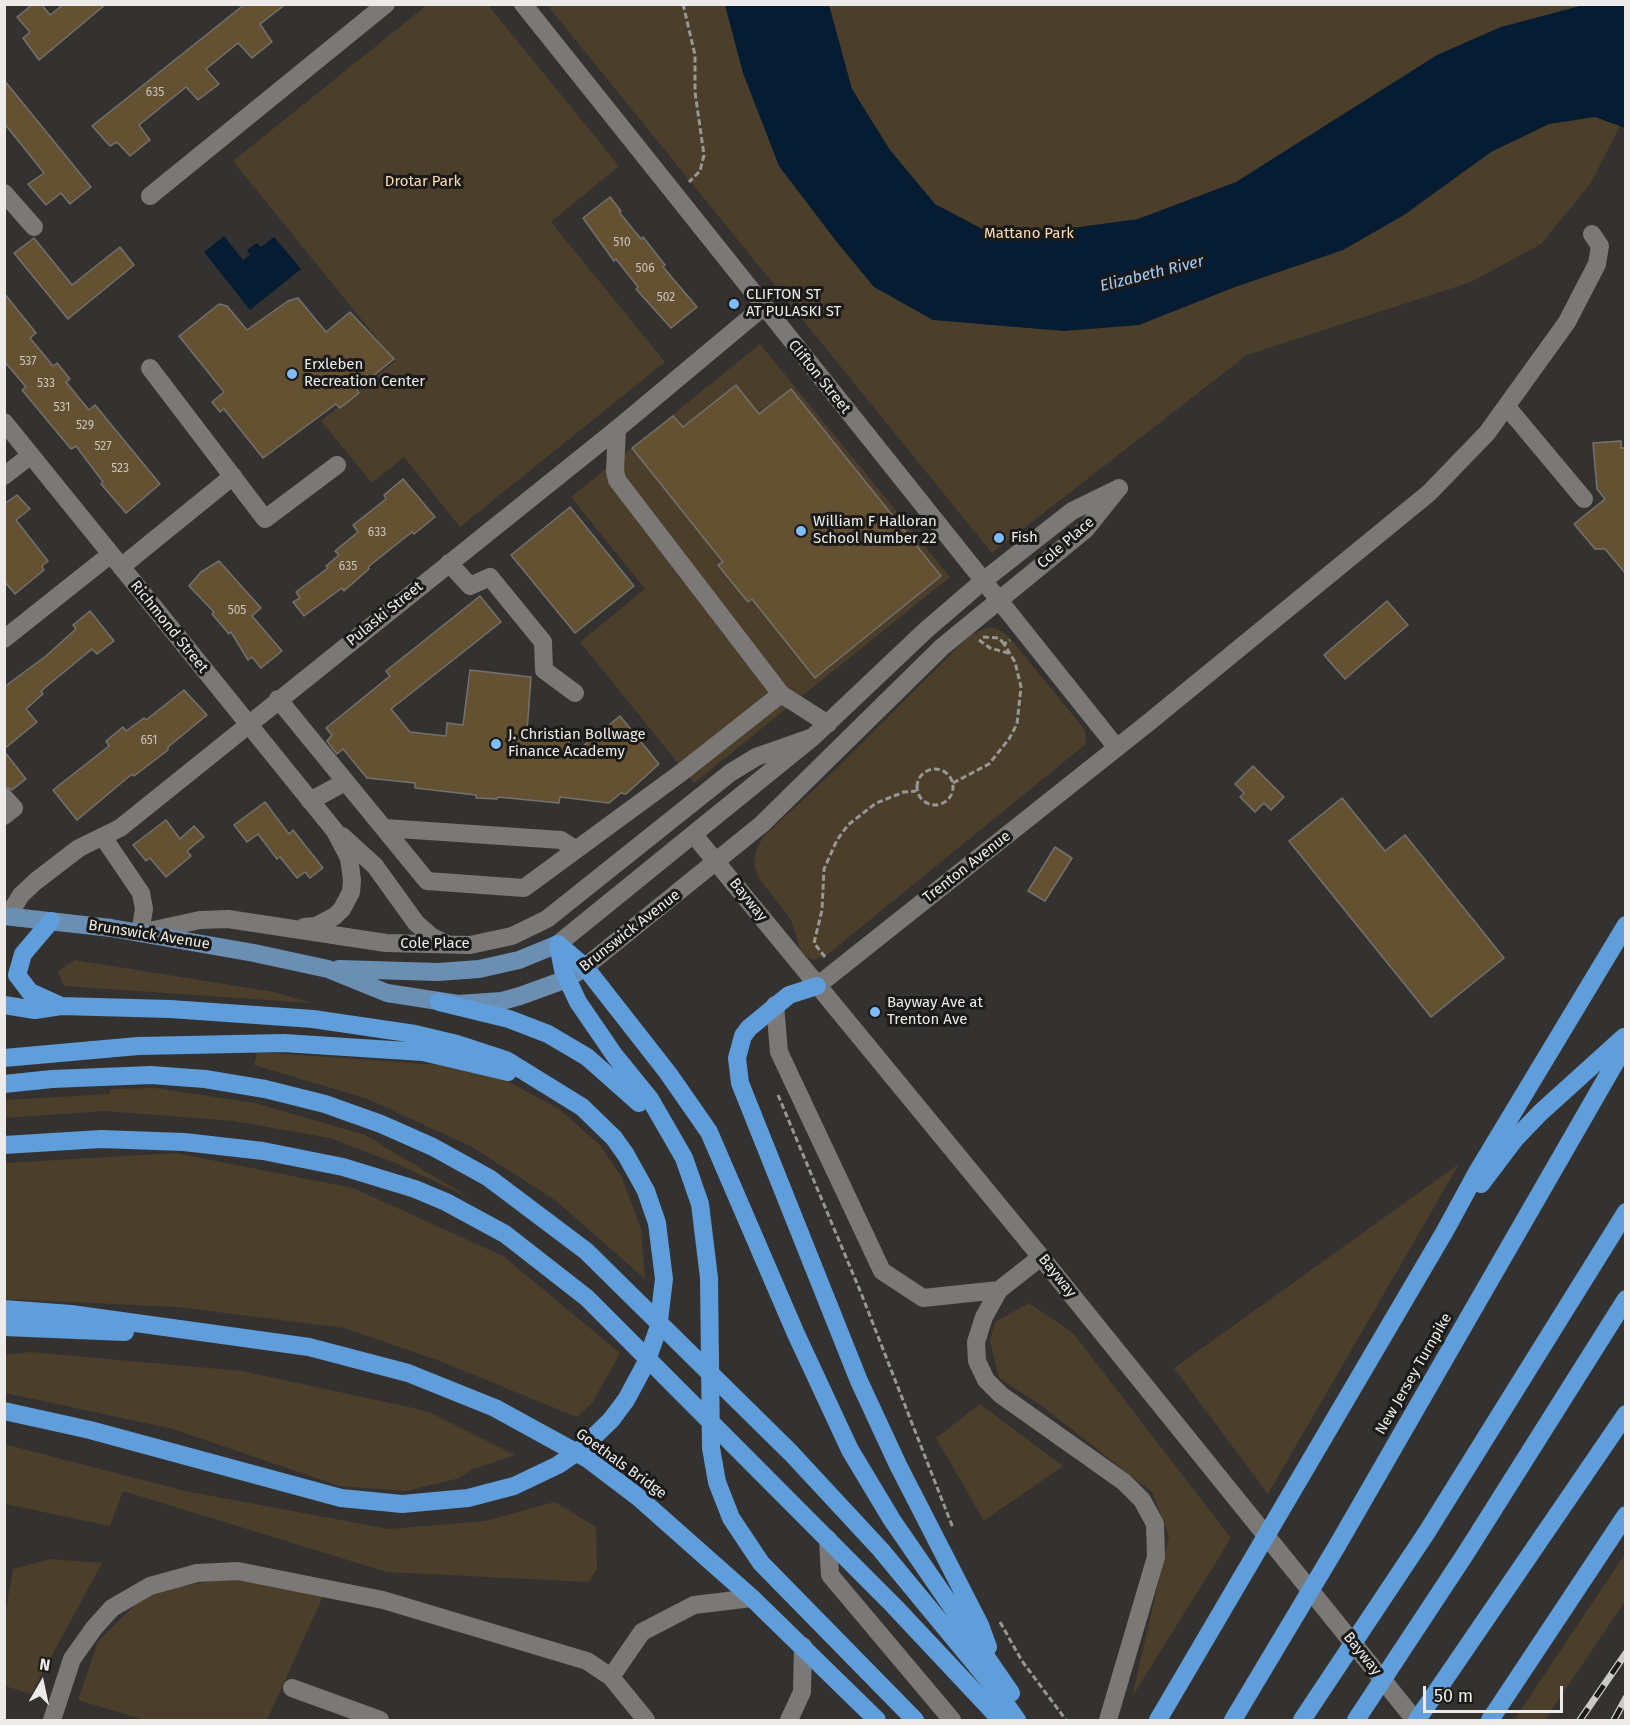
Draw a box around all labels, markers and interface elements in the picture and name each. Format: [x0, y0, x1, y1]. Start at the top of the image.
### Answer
house number: 635 [146, 86, 164, 100]
park label: Drotar Park [385, 173, 461, 191]
park label: Mattano Park [984, 225, 1074, 243]
house number: 510 [613, 236, 631, 250]
water label: Elizabeth River [1098, 252, 1206, 296]
house number: 506 [635, 262, 655, 276]
place label: CLIFTON ST AT PULASKI ST [746, 286, 841, 321]
house number: 502 [657, 291, 675, 305]
marker: CLIFTON ST AT PULASKI ST [727, 297, 741, 311]
street label: Clifton Street [784, 337, 854, 417]
house number: 537 [19, 355, 37, 369]
place label: Erxleben Recreation Center [304, 356, 425, 391]
marker: Erxleben Recreation Center [285, 367, 299, 381]
house number: 533 [37, 377, 55, 391]
house number: 531 [54, 401, 70, 415]
house number: 529 [76, 419, 94, 433]
house number: 527 [94, 440, 112, 454]
house number: 523 [111, 462, 129, 476]
place label: William F Halloran School Number 22 [813, 513, 937, 548]
street label: Cole Place [1034, 513, 1098, 573]
marker: William F Halloran School Number 22 [794, 524, 808, 538]
house number: 633 [368, 526, 386, 540]
place label: Fish [1011, 529, 1038, 547]
marker: Fish [992, 531, 1006, 545]
house number: 635 [339, 560, 357, 574]
street label: Richmond Street [126, 577, 212, 677]
street label: Pulaski Street [343, 578, 427, 650]
house number: 505 [228, 604, 246, 618]
place label: J. Christian Bollwage Finance Academy [508, 726, 646, 761]
house number: 651 [141, 734, 157, 748]
marker: J. Christian Bollwage Finance Academy [489, 737, 503, 751]
street label: Trenton Avenue [920, 827, 1014, 907]
street label: Bayway [725, 875, 771, 925]
street label: Brunswick Avenue [576, 886, 684, 976]
street label: Brunswick Avenue [87, 916, 211, 954]
street label: Cole Place [400, 935, 470, 953]
place label: Bayway Ave at Trenton Ave [887, 994, 983, 1029]
marker: Bayway Ave at Trenton Ave [868, 1005, 882, 1019]
street label: Bayway [1034, 1251, 1080, 1301]
street label: New Jersey Turnpike [1372, 1310, 1456, 1438]
street label: Goethals Bridge [572, 1425, 670, 1503]
street label: Bayway [1339, 1629, 1385, 1679]
north arrow [12, 1653, 72, 1713]
text: N [38, 1655, 52, 1675]
scale bar [1426, 1674, 1566, 1712]
text: 50 m [1434, 1685, 1473, 1707]

